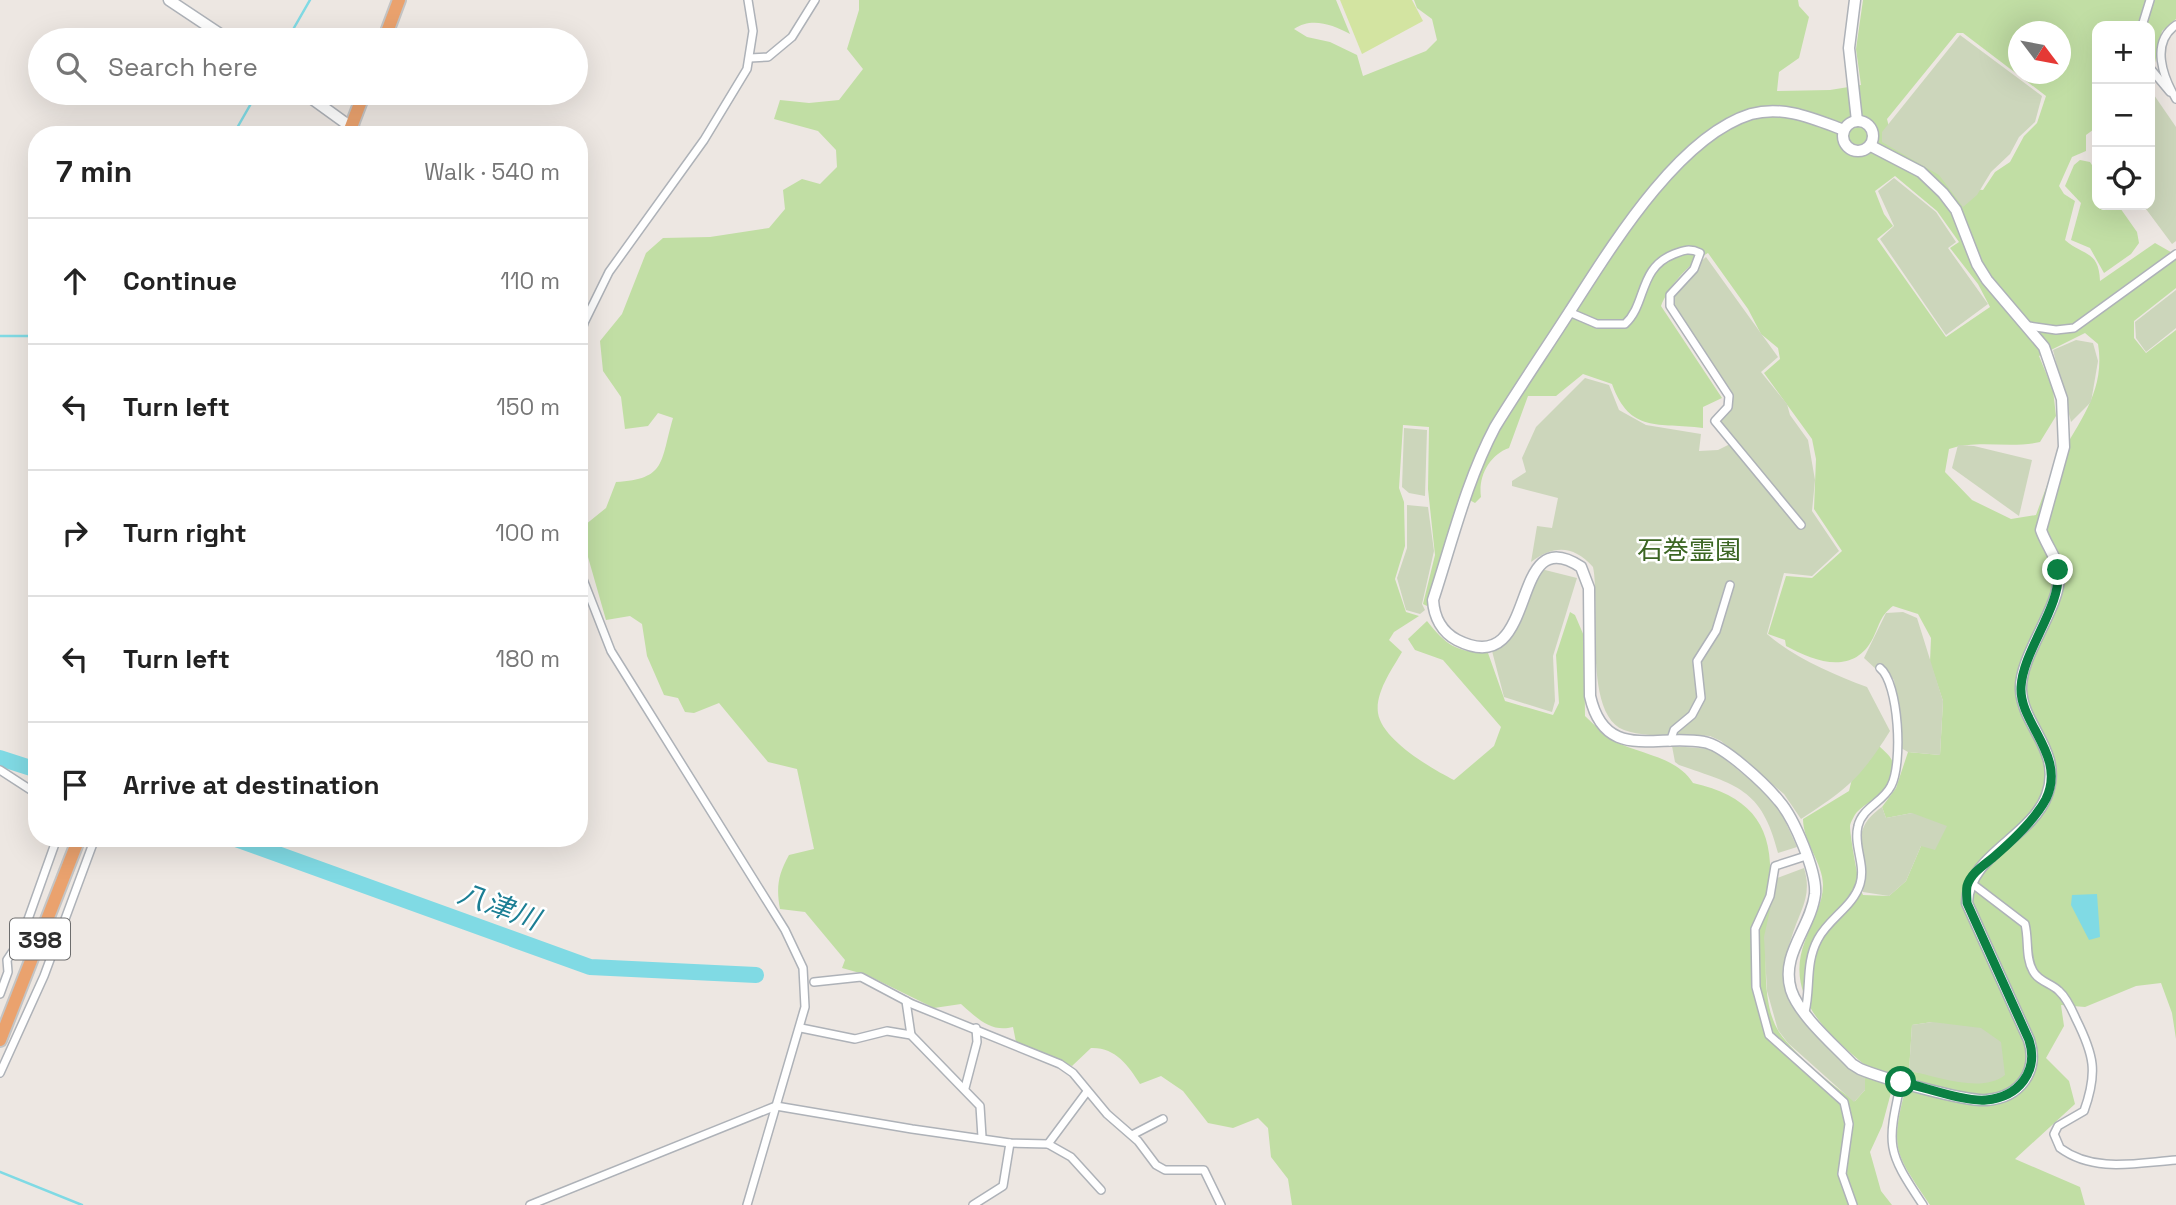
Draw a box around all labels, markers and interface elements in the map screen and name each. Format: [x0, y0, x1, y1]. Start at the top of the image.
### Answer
north arrow [2008, 21, 2071, 84]
map controls [2092, 21, 2155, 210]
button: + [2092, 21, 2155, 84]
search box [28, 28, 588, 105]
icon: search [52, 48, 90, 86]
text: Search here [108, 50, 258, 84]
button: − [2092, 84, 2155, 147]
button: locate [2092, 147, 2155, 210]
text: 7 min [56, 152, 132, 191]
text: Walk · 540 m [424, 157, 560, 187]
icon: ahead [56, 262, 94, 300]
text: Continue [123, 264, 237, 298]
text: 110 m [500, 266, 560, 296]
icon: left [56, 388, 94, 426]
text: Turn left [123, 390, 230, 424]
text: 150 m [496, 392, 560, 422]
icon: right [56, 514, 94, 552]
text: Turn right [123, 516, 247, 550]
text: 100 m [495, 518, 560, 548]
park label: 石巻霊園 [1637, 533, 1741, 567]
route end [2042, 554, 2073, 585]
icon: left [56, 640, 94, 678]
text: Turn left [123, 642, 230, 676]
text: 180 m [496, 644, 560, 674]
icon: arrive [56, 766, 94, 804]
text: Arrive at destination [123, 768, 380, 802]
water label: 八津川 [453, 875, 547, 938]
road number: 398 [10, 918, 70, 959]
route start [1885, 1066, 1916, 1097]

